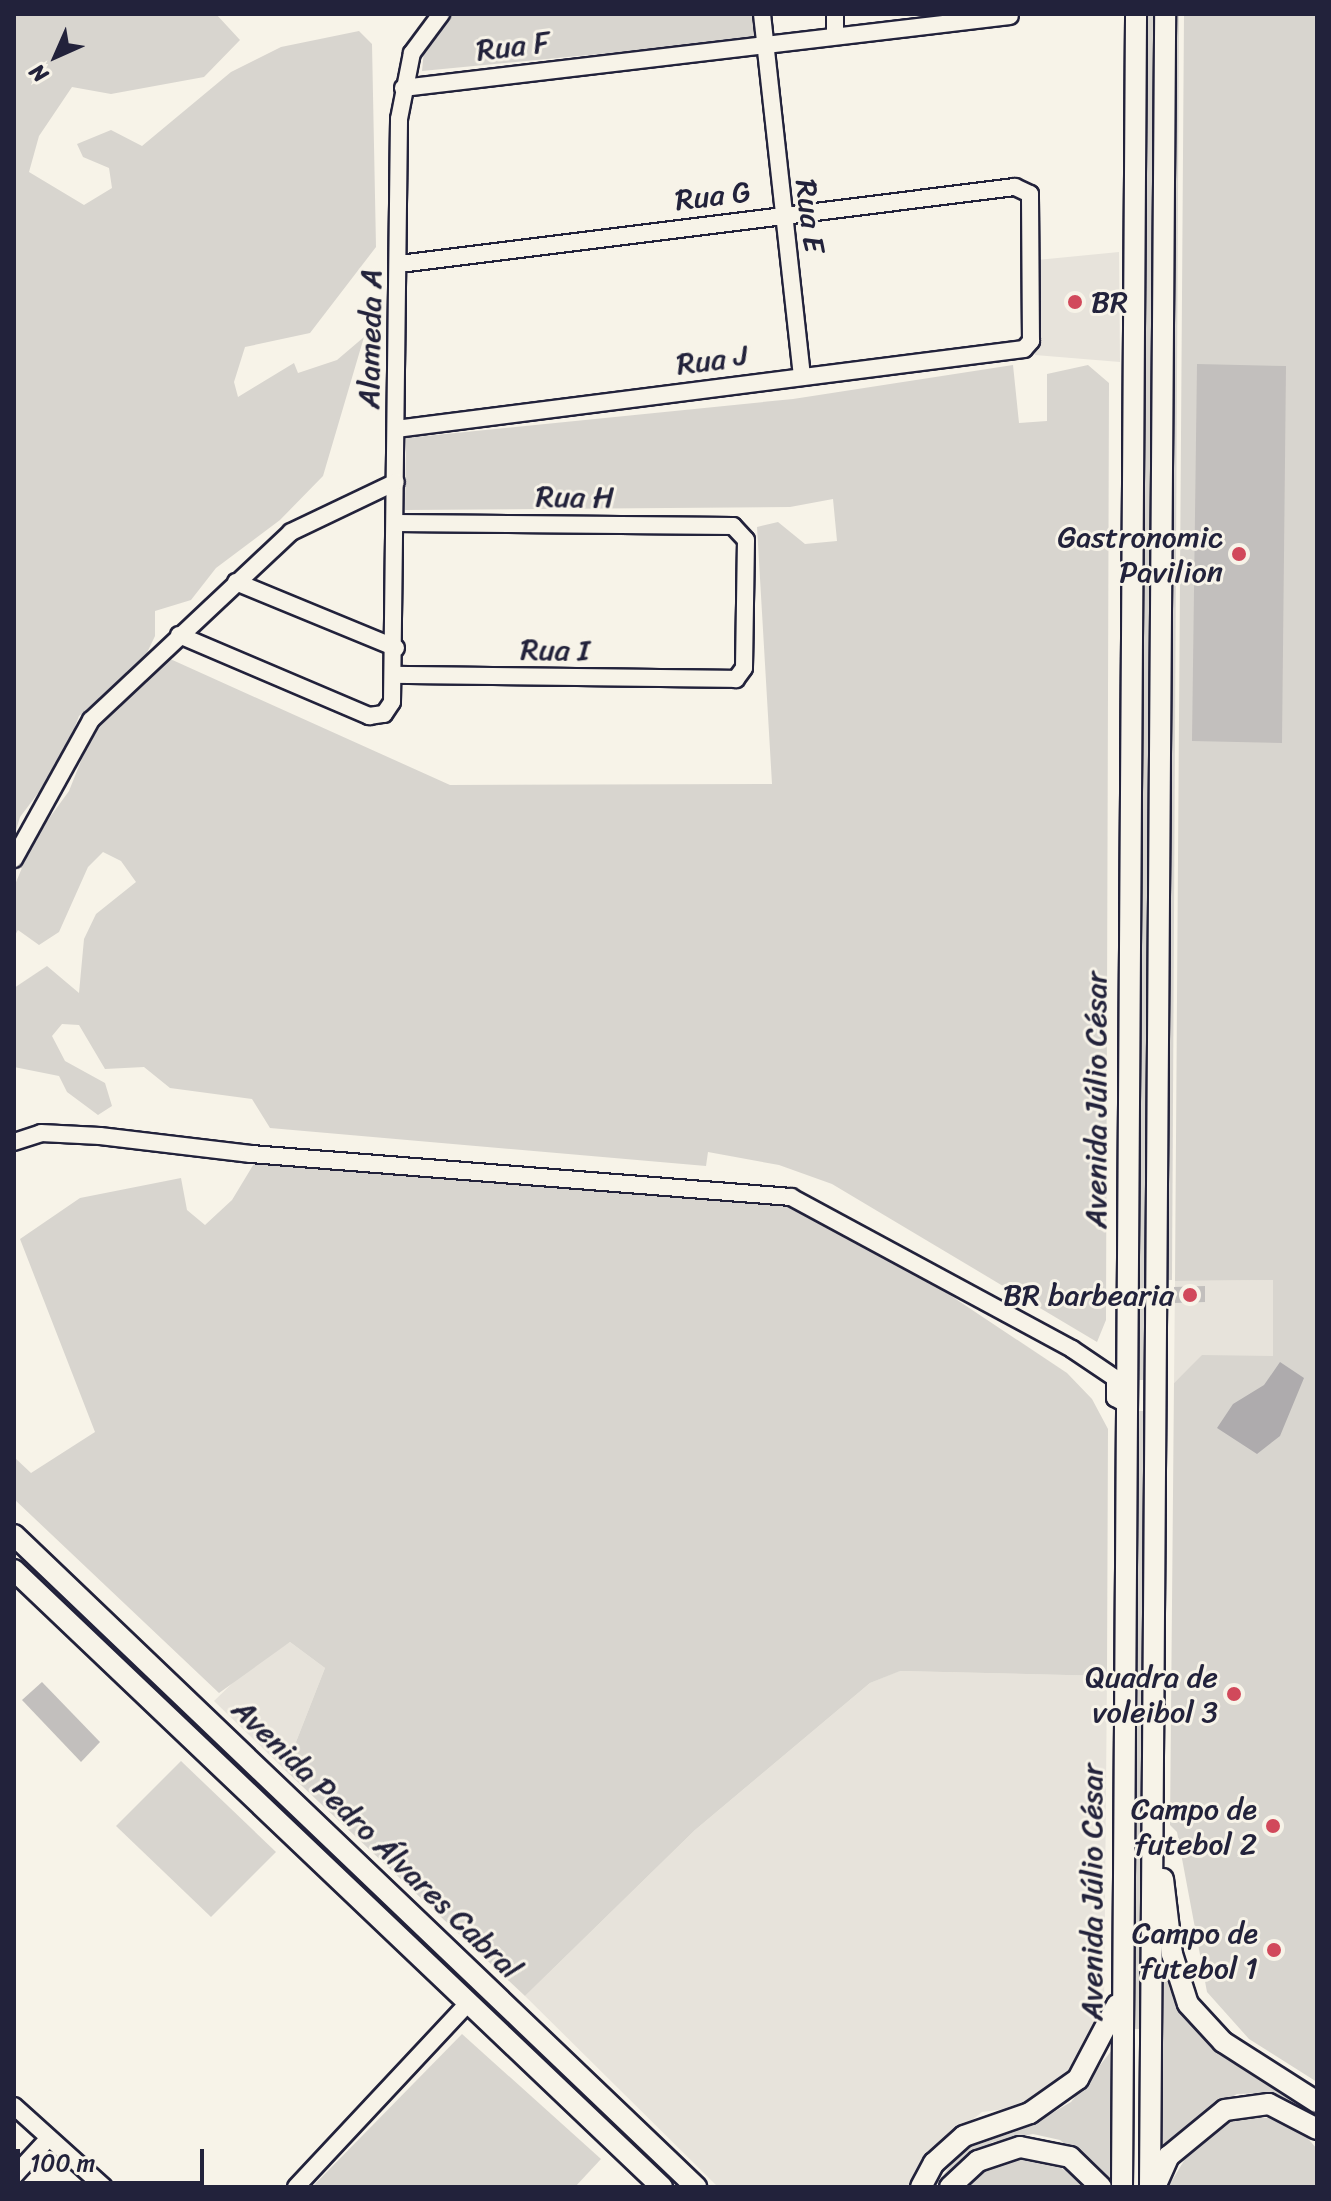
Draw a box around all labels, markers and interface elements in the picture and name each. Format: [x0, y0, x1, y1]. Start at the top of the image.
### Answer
north arrow [16, 16, 96, 96]
street label: Rua F [474, 24, 552, 68]
text: N [19, 54, 58, 93]
street label: Rua G [673, 174, 753, 218]
street label: Rua E [788, 177, 832, 255]
street label: Alameda A [351, 269, 389, 409]
place label: BR [1091, 284, 1128, 320]
marker: BR [1066, 293, 1084, 311]
street label: Rua J [674, 338, 750, 382]
street label: Rua H [535, 478, 615, 516]
place label: Gastronomic Pavilion [1057, 519, 1223, 590]
marker: Gastronomic Pavilion [1230, 545, 1248, 563]
street label: Rua I [520, 631, 590, 669]
street label: Avenida Júlio César [1078, 971, 1114, 1229]
place label: BR barbearia [1003, 1277, 1174, 1313]
marker: BR barbearia [1181, 1286, 1199, 1304]
place label: Quadra de voleibol 3 [1085, 1659, 1218, 1730]
marker: Quadra de voleibol 3 [1225, 1685, 1243, 1703]
street label: Avenida Pedro Álvares Cabral [224, 1691, 530, 1987]
street label: Avenida Júlio César [1074, 1763, 1110, 2021]
place label: Campo de futebol 2 [1130, 1791, 1257, 1862]
marker: Campo de futebol 2 [1264, 1817, 1282, 1835]
place label: Campo de futebol 1 [1131, 1915, 1258, 1986]
marker: Campo de futebol 1 [1265, 1941, 1283, 1959]
scale bar [20, 2133, 208, 2183]
text: 100 m [30, 2142, 95, 2184]

